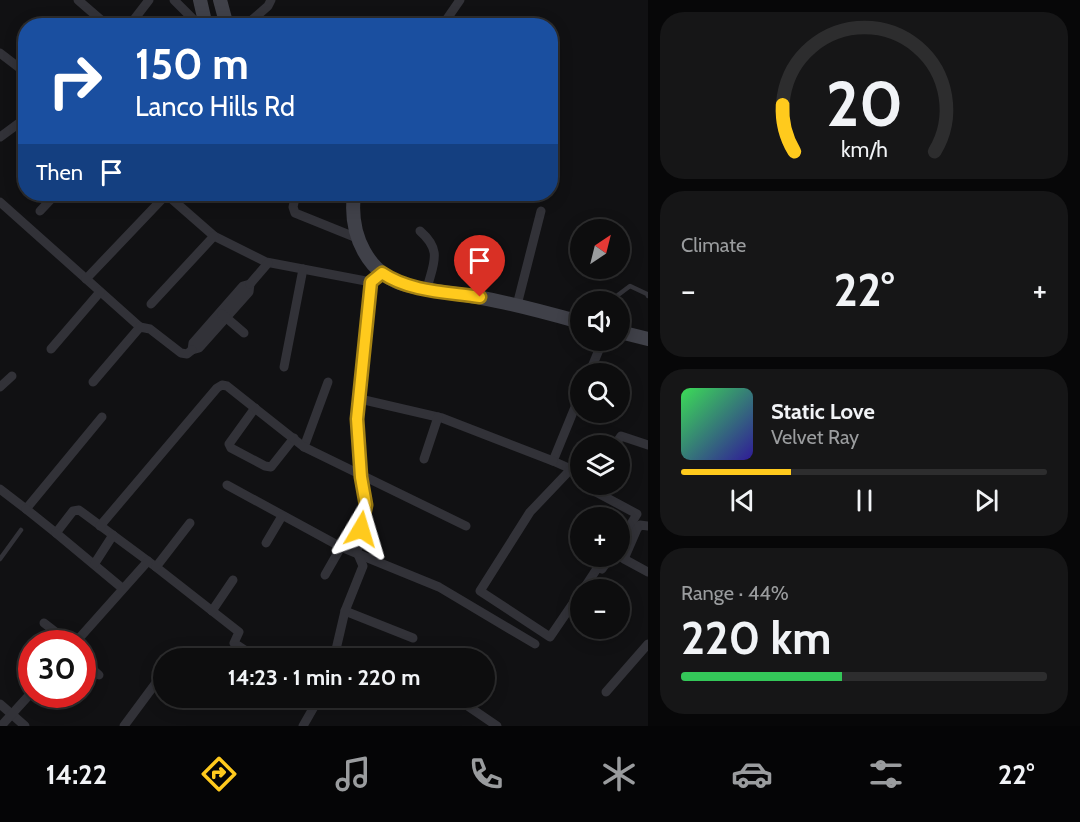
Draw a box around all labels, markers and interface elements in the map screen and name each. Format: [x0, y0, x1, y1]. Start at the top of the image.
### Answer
text: 150 m [135, 38, 249, 90]
icon: right [36, 42, 114, 120]
text: 20 [825, 66, 903, 142]
text: Lanco Hills Rd [135, 90, 295, 123]
text: km/h [841, 137, 887, 163]
icon: arrive [95, 156, 128, 189]
text: Then [36, 159, 83, 186]
north arrow [570, 219, 630, 279]
map controls [570, 219, 630, 639]
text: Climate [681, 233, 746, 257]
pin [454, 235, 505, 297]
icon: arrive [463, 244, 496, 277]
text: 22° [834, 263, 894, 317]
text: − [681, 270, 696, 310]
text: + [1032, 270, 1047, 310]
button: sound [570, 291, 630, 351]
button: search [570, 363, 630, 423]
text: Static Love [771, 398, 875, 425]
text: Velvet Ray [771, 425, 859, 449]
button: layers [570, 435, 630, 495]
icon: previous [726, 484, 759, 517]
icon: pause [848, 484, 881, 517]
icon: next [970, 484, 1003, 517]
position arrow [329, 497, 393, 561]
button: + [570, 507, 630, 567]
button: − [570, 579, 630, 639]
text: Range · 44% [681, 581, 789, 605]
text: 220 km [681, 611, 831, 665]
speed limit sign: 30 [18, 630, 96, 708]
text: 14:23 · 1 min · 220 m [228, 664, 420, 691]
icon: directions [198, 753, 240, 795]
icon: music [332, 753, 374, 795]
icon: phone [465, 753, 507, 795]
icon: climate [598, 753, 640, 795]
icon: car [731, 753, 773, 795]
icon: filters [865, 753, 907, 795]
text: 14:22 [46, 758, 107, 791]
text: 22° [998, 758, 1034, 791]

